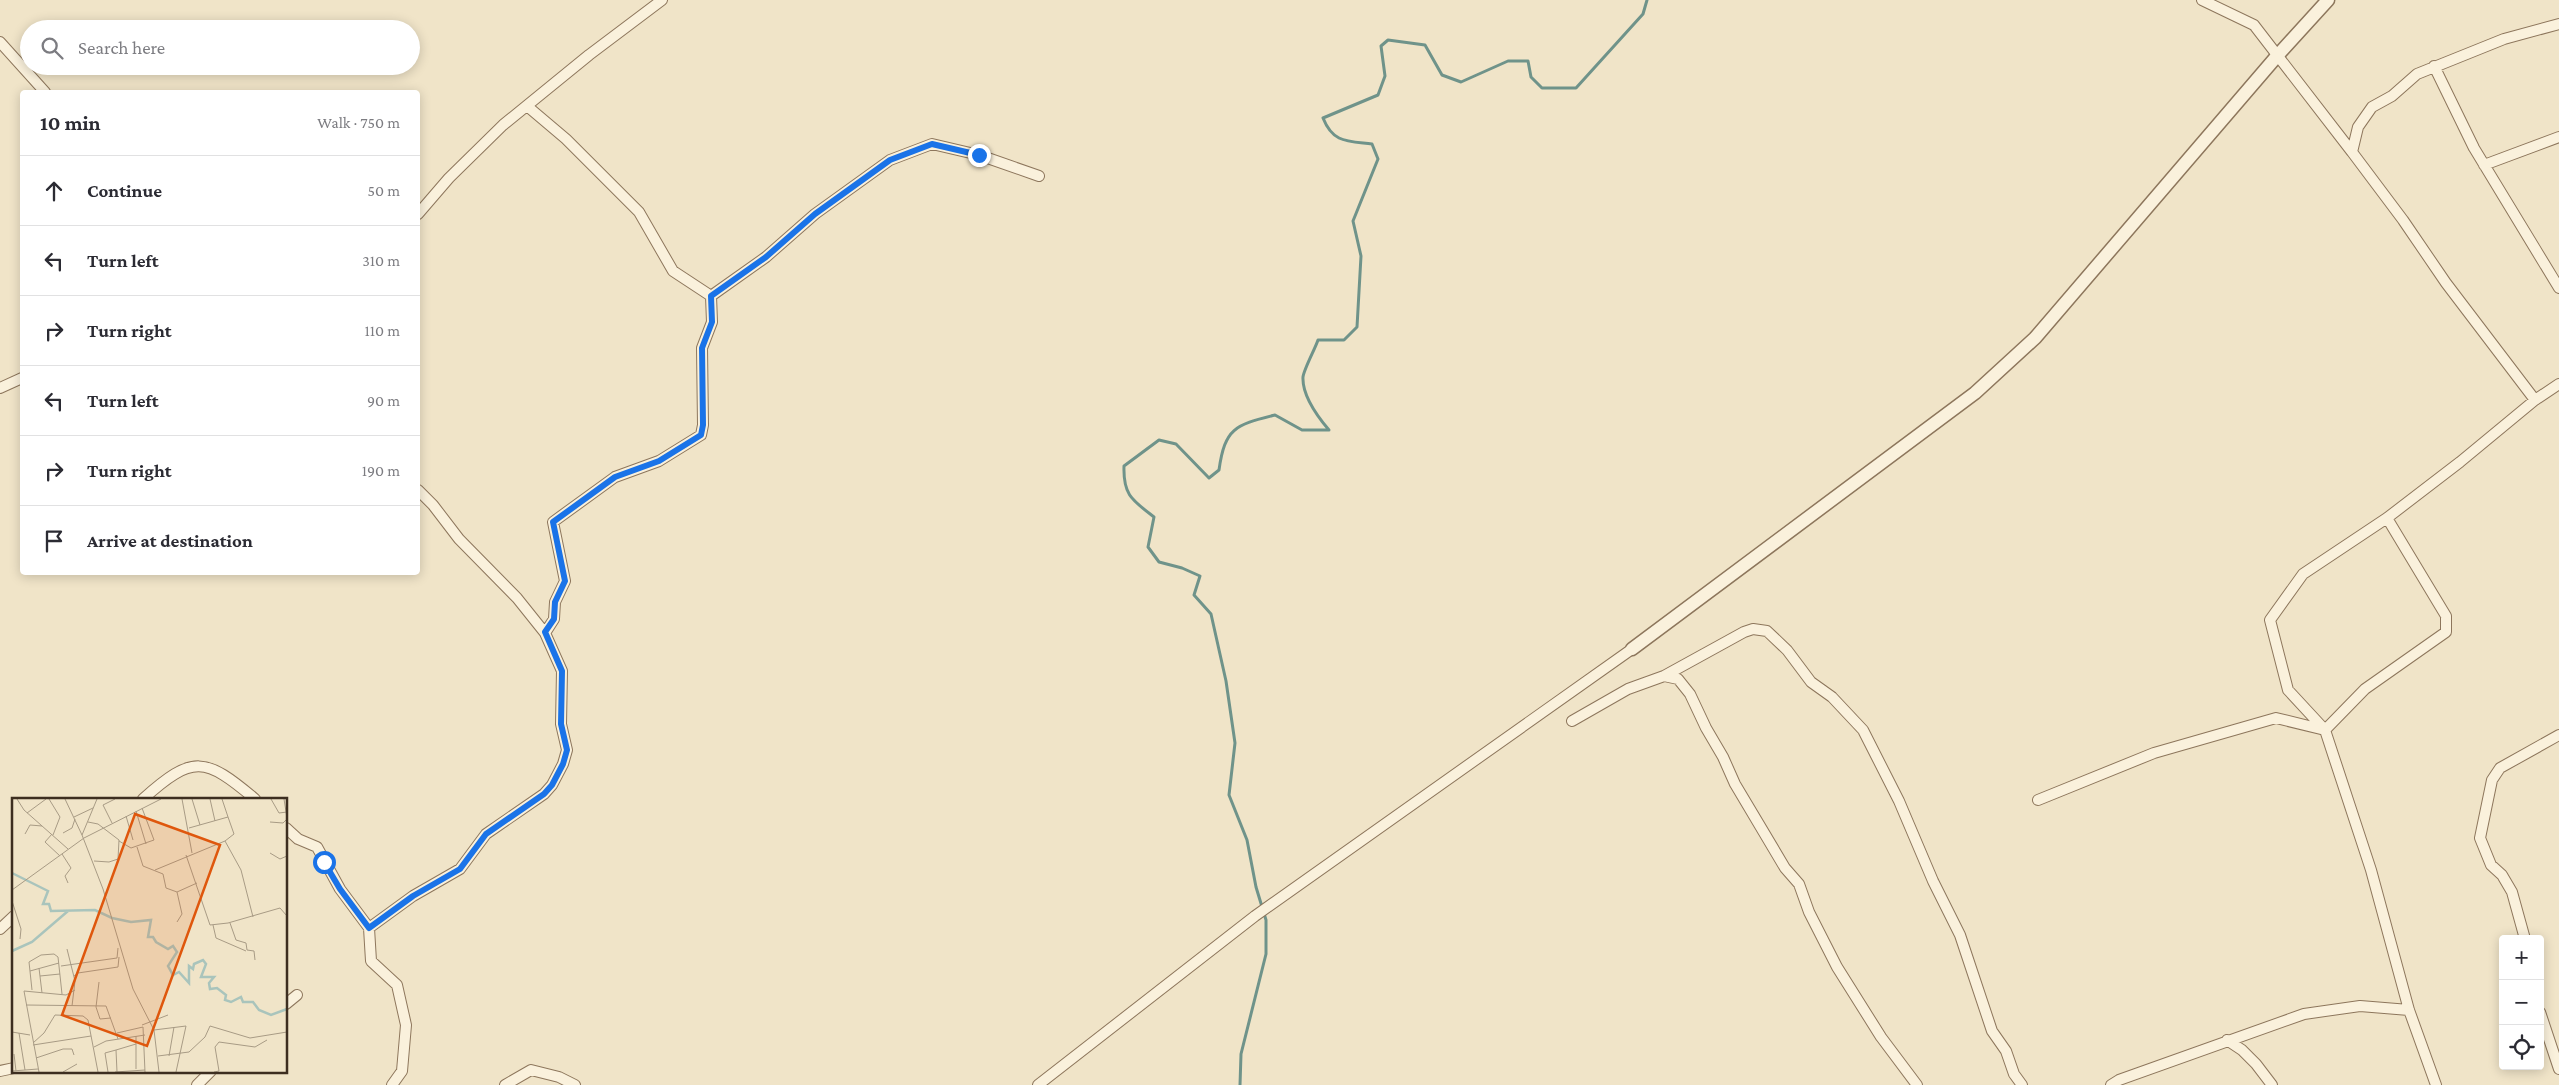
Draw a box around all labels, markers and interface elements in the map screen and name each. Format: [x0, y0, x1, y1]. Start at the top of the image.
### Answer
search box [20, 20, 420, 75]
icon: search [38, 34, 66, 62]
text: Search here [78, 37, 165, 58]
text: 10 min [40, 111, 101, 135]
text: Walk · 750 m [317, 114, 400, 131]
route end [968, 144, 991, 167]
icon: ahead [40, 177, 68, 205]
text: Continue [87, 180, 162, 201]
text: 50 m [368, 182, 400, 199]
icon: left [40, 247, 68, 275]
text: Turn left [87, 250, 159, 271]
text: 310 m [362, 252, 400, 269]
icon: right [40, 317, 68, 345]
text: Turn right [87, 320, 172, 341]
text: 110 m [364, 322, 400, 339]
icon: left [40, 387, 68, 415]
text: Turn left [87, 390, 159, 411]
text: 90 m [367, 392, 400, 409]
icon: right [40, 457, 68, 485]
text: Turn right [87, 460, 172, 481]
text: 190 m [362, 462, 400, 479]
icon: arrive [40, 527, 68, 555]
text: Arrive at destination [87, 530, 253, 551]
inset map [12, 798, 288, 1072]
route start [313, 851, 336, 874]
map controls [2499, 935, 2544, 1070]
button: + [2499, 935, 2544, 980]
button: − [2499, 980, 2544, 1025]
button: locate [2499, 1025, 2544, 1070]

